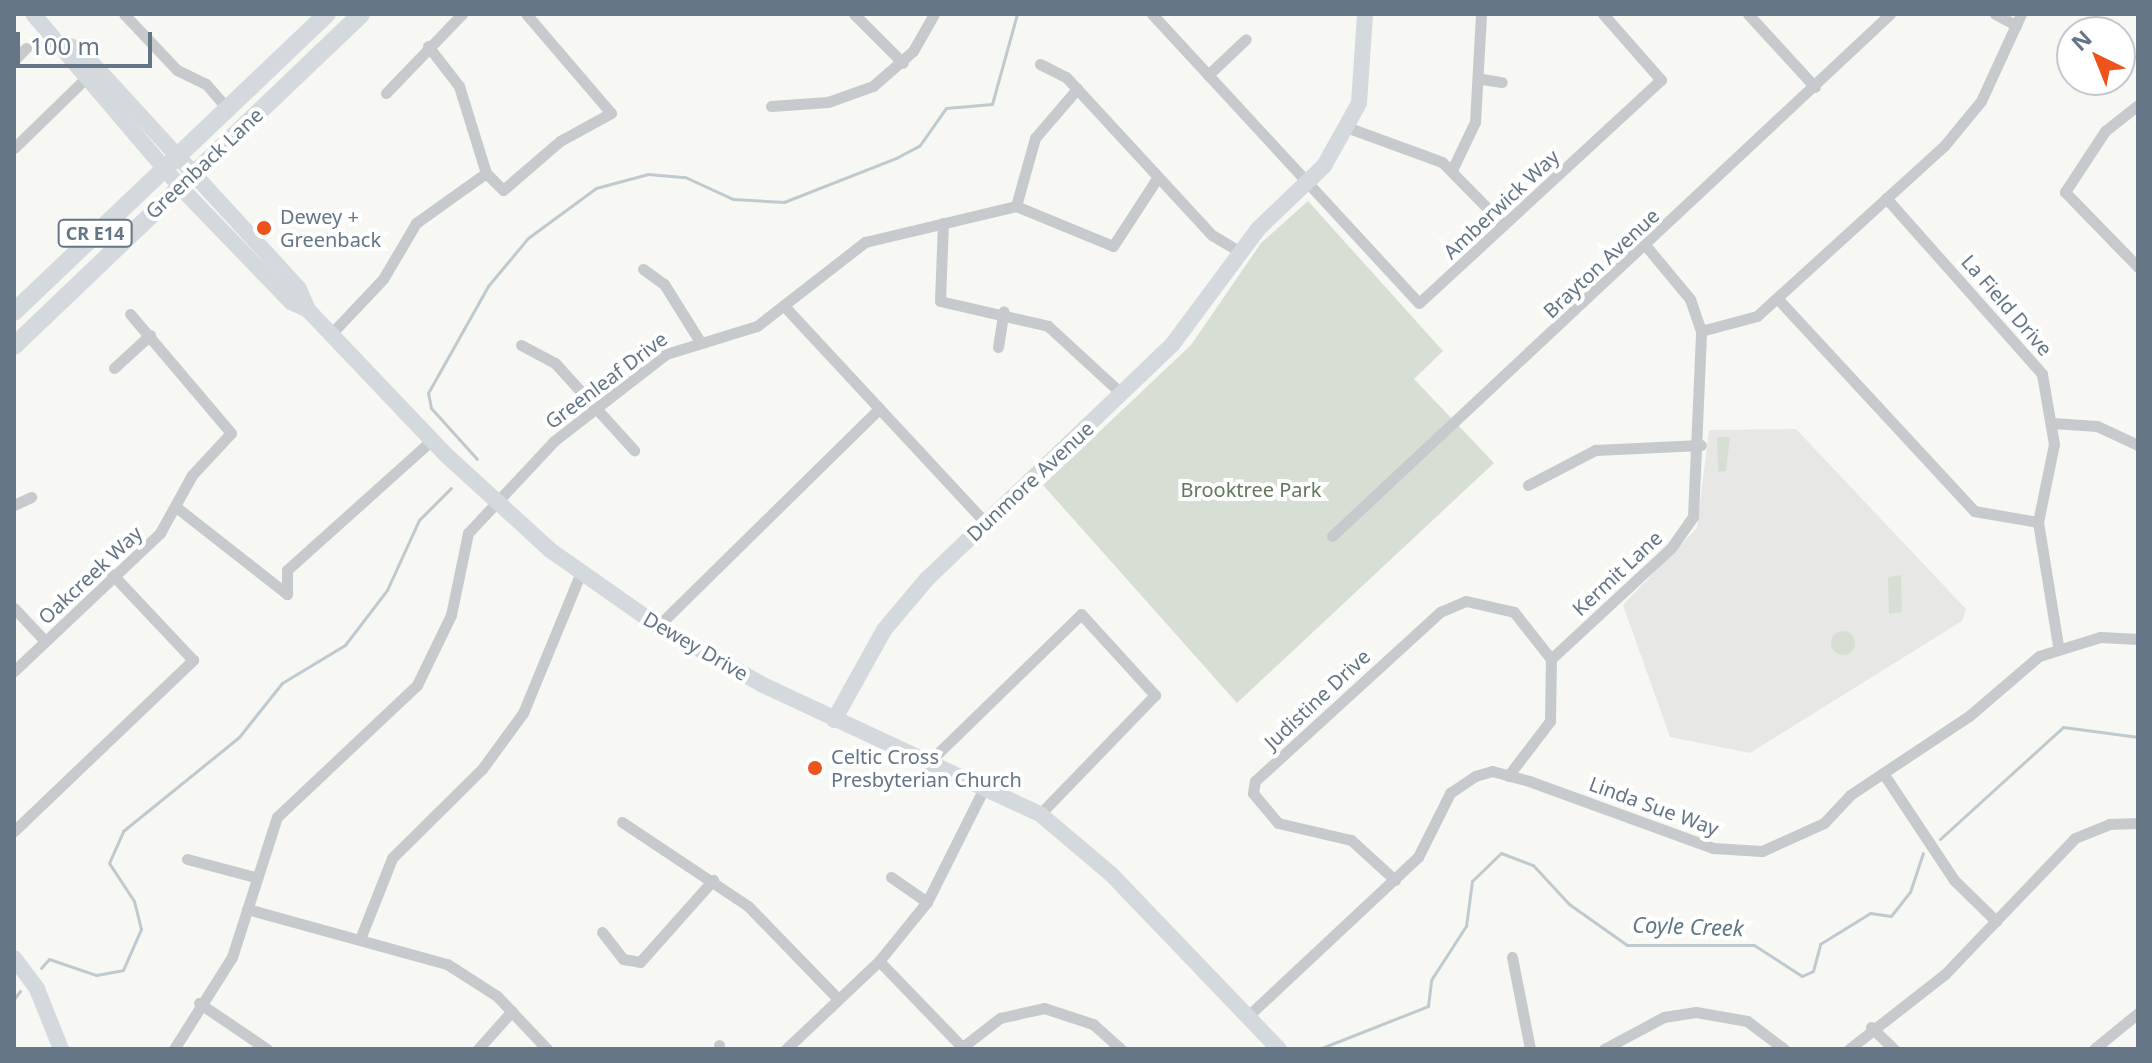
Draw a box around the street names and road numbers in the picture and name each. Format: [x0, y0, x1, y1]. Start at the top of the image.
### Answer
street label: Greenback Lane [140, 103, 268, 223]
street label: Amberwick Way [1438, 144, 1564, 264]
street label: Brayton Avenue [1538, 203, 1664, 323]
road number: CR E14 [57, 219, 133, 247]
street label: La Field Drive [1957, 250, 2057, 360]
street label: Greenleaf Drive [540, 326, 672, 434]
street label: Dunmore Avenue [962, 416, 1098, 546]
street label: Oakcreek Way [33, 521, 147, 629]
street label: Kermit Lane [1567, 526, 1667, 620]
street label: Dewey Drive [639, 606, 753, 686]
street label: Judistine Drive [1259, 644, 1375, 754]
street label: Linda Sue Way [1586, 771, 1722, 841]

